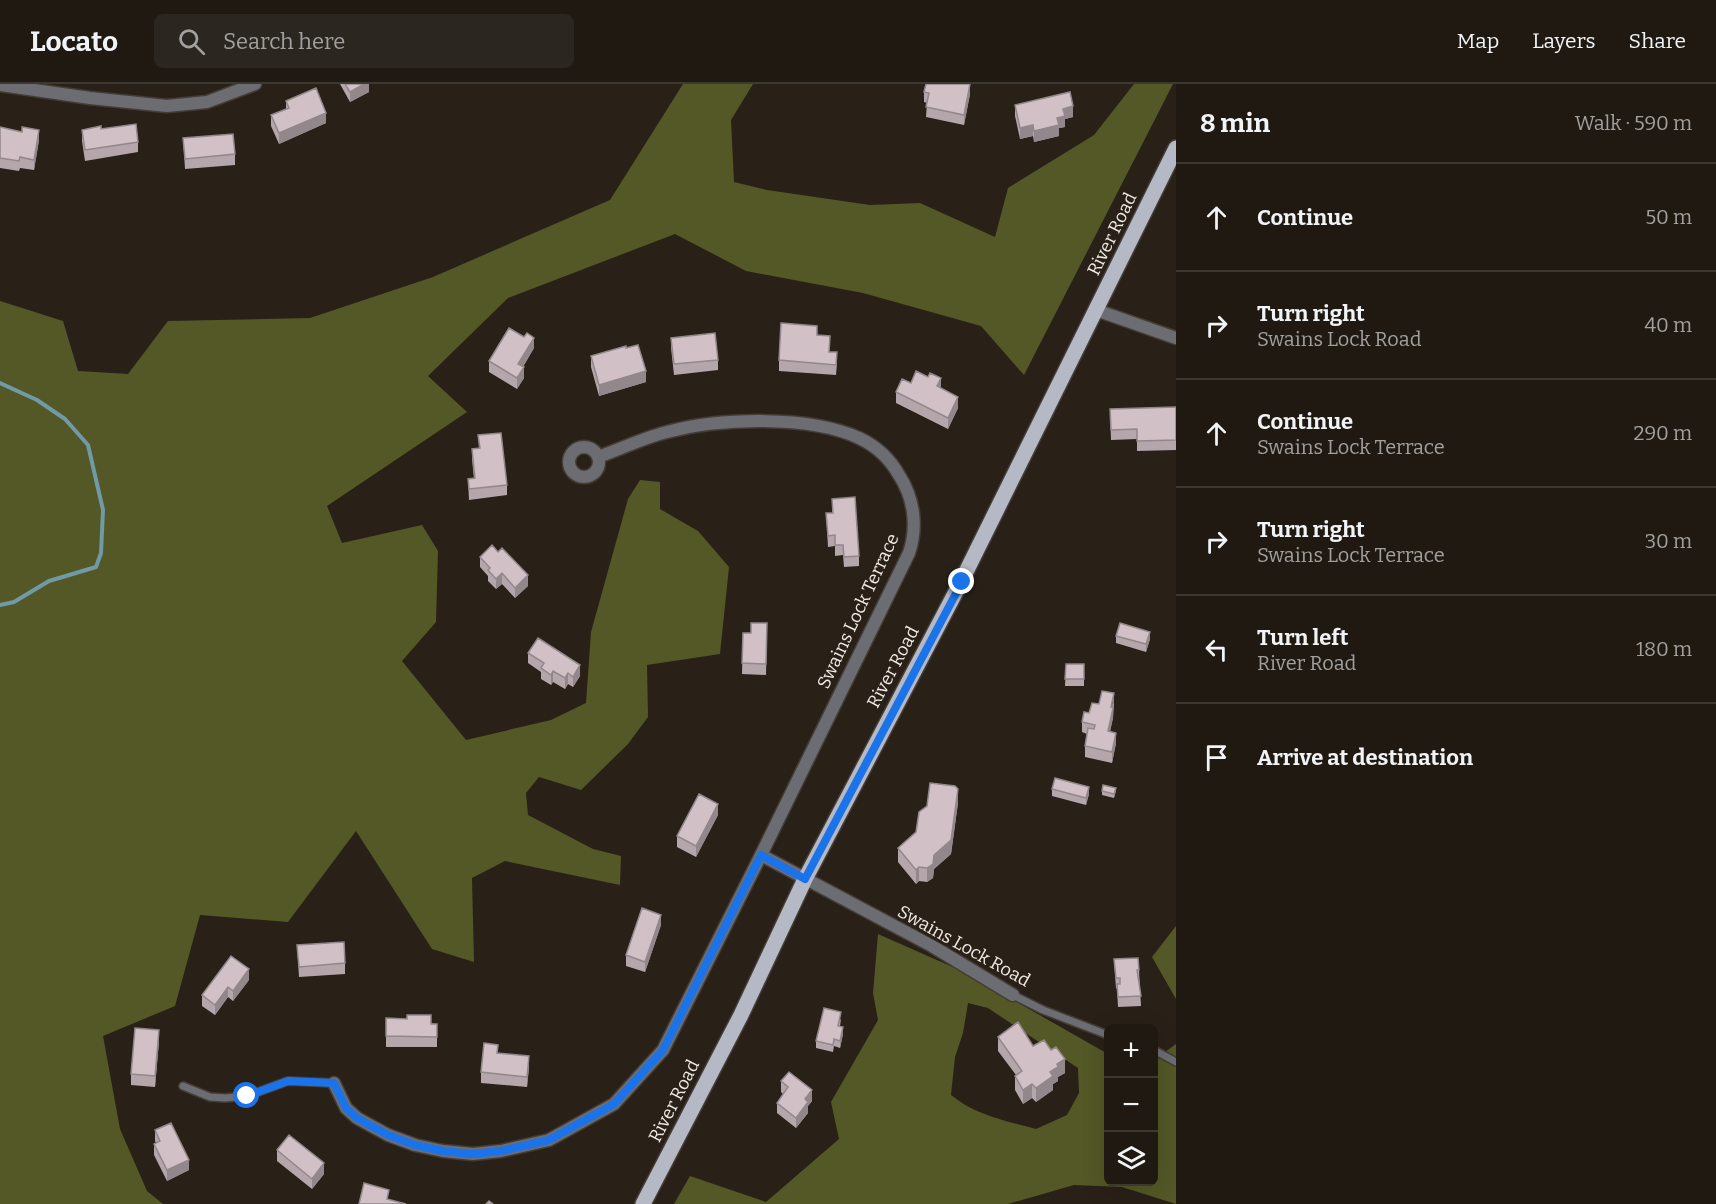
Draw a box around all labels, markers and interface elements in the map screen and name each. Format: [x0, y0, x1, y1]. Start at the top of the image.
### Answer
search box [154, 14, 574, 68]
text: Locato [30, 25, 118, 58]
icon: search [175, 25, 208, 58]
text: Search here [223, 28, 345, 55]
text: Map [1457, 28, 1499, 54]
text: Layers [1532, 28, 1596, 54]
text: Share [1629, 28, 1686, 54]
text: 8 min [1200, 108, 1270, 139]
text: Walk · 590 m [1575, 111, 1692, 135]
street label: River Road [1082, 189, 1142, 279]
icon: ahead [1200, 201, 1233, 234]
text: Continue [1257, 204, 1353, 231]
text: 50 m [1645, 205, 1692, 229]
text: Turn right [1257, 300, 1365, 327]
icon: right [1200, 309, 1233, 342]
text: 40 m [1644, 313, 1692, 337]
text: Swains Lock Road [1257, 327, 1422, 351]
text: Continue [1257, 408, 1353, 435]
icon: ahead [1200, 417, 1233, 450]
text: 290 m [1634, 421, 1692, 445]
text: Swains Lock Terrace [1257, 435, 1445, 459]
text: Turn right [1257, 516, 1365, 543]
icon: right [1200, 525, 1233, 558]
text: 30 m [1645, 529, 1692, 553]
street label: Swains Lock Terrace [812, 530, 904, 692]
text: Swains Lock Terrace [1257, 543, 1445, 567]
route end [948, 568, 974, 594]
street label: River Road [862, 622, 924, 712]
text: Turn left [1257, 624, 1349, 651]
icon: left [1200, 633, 1233, 666]
text: 180 m [1636, 637, 1692, 661]
text: River Road [1257, 651, 1356, 675]
icon: arrive [1200, 741, 1233, 774]
text: Arrive at destination [1257, 744, 1473, 771]
street label: Swains Lock Road [894, 900, 1034, 992]
map controls [1104, 1024, 1158, 1186]
button: + [1104, 1024, 1158, 1078]
street label: River Road [644, 1056, 704, 1146]
button: − [1104, 1078, 1158, 1132]
route start [233, 1082, 259, 1108]
button: layers [1104, 1132, 1158, 1186]

